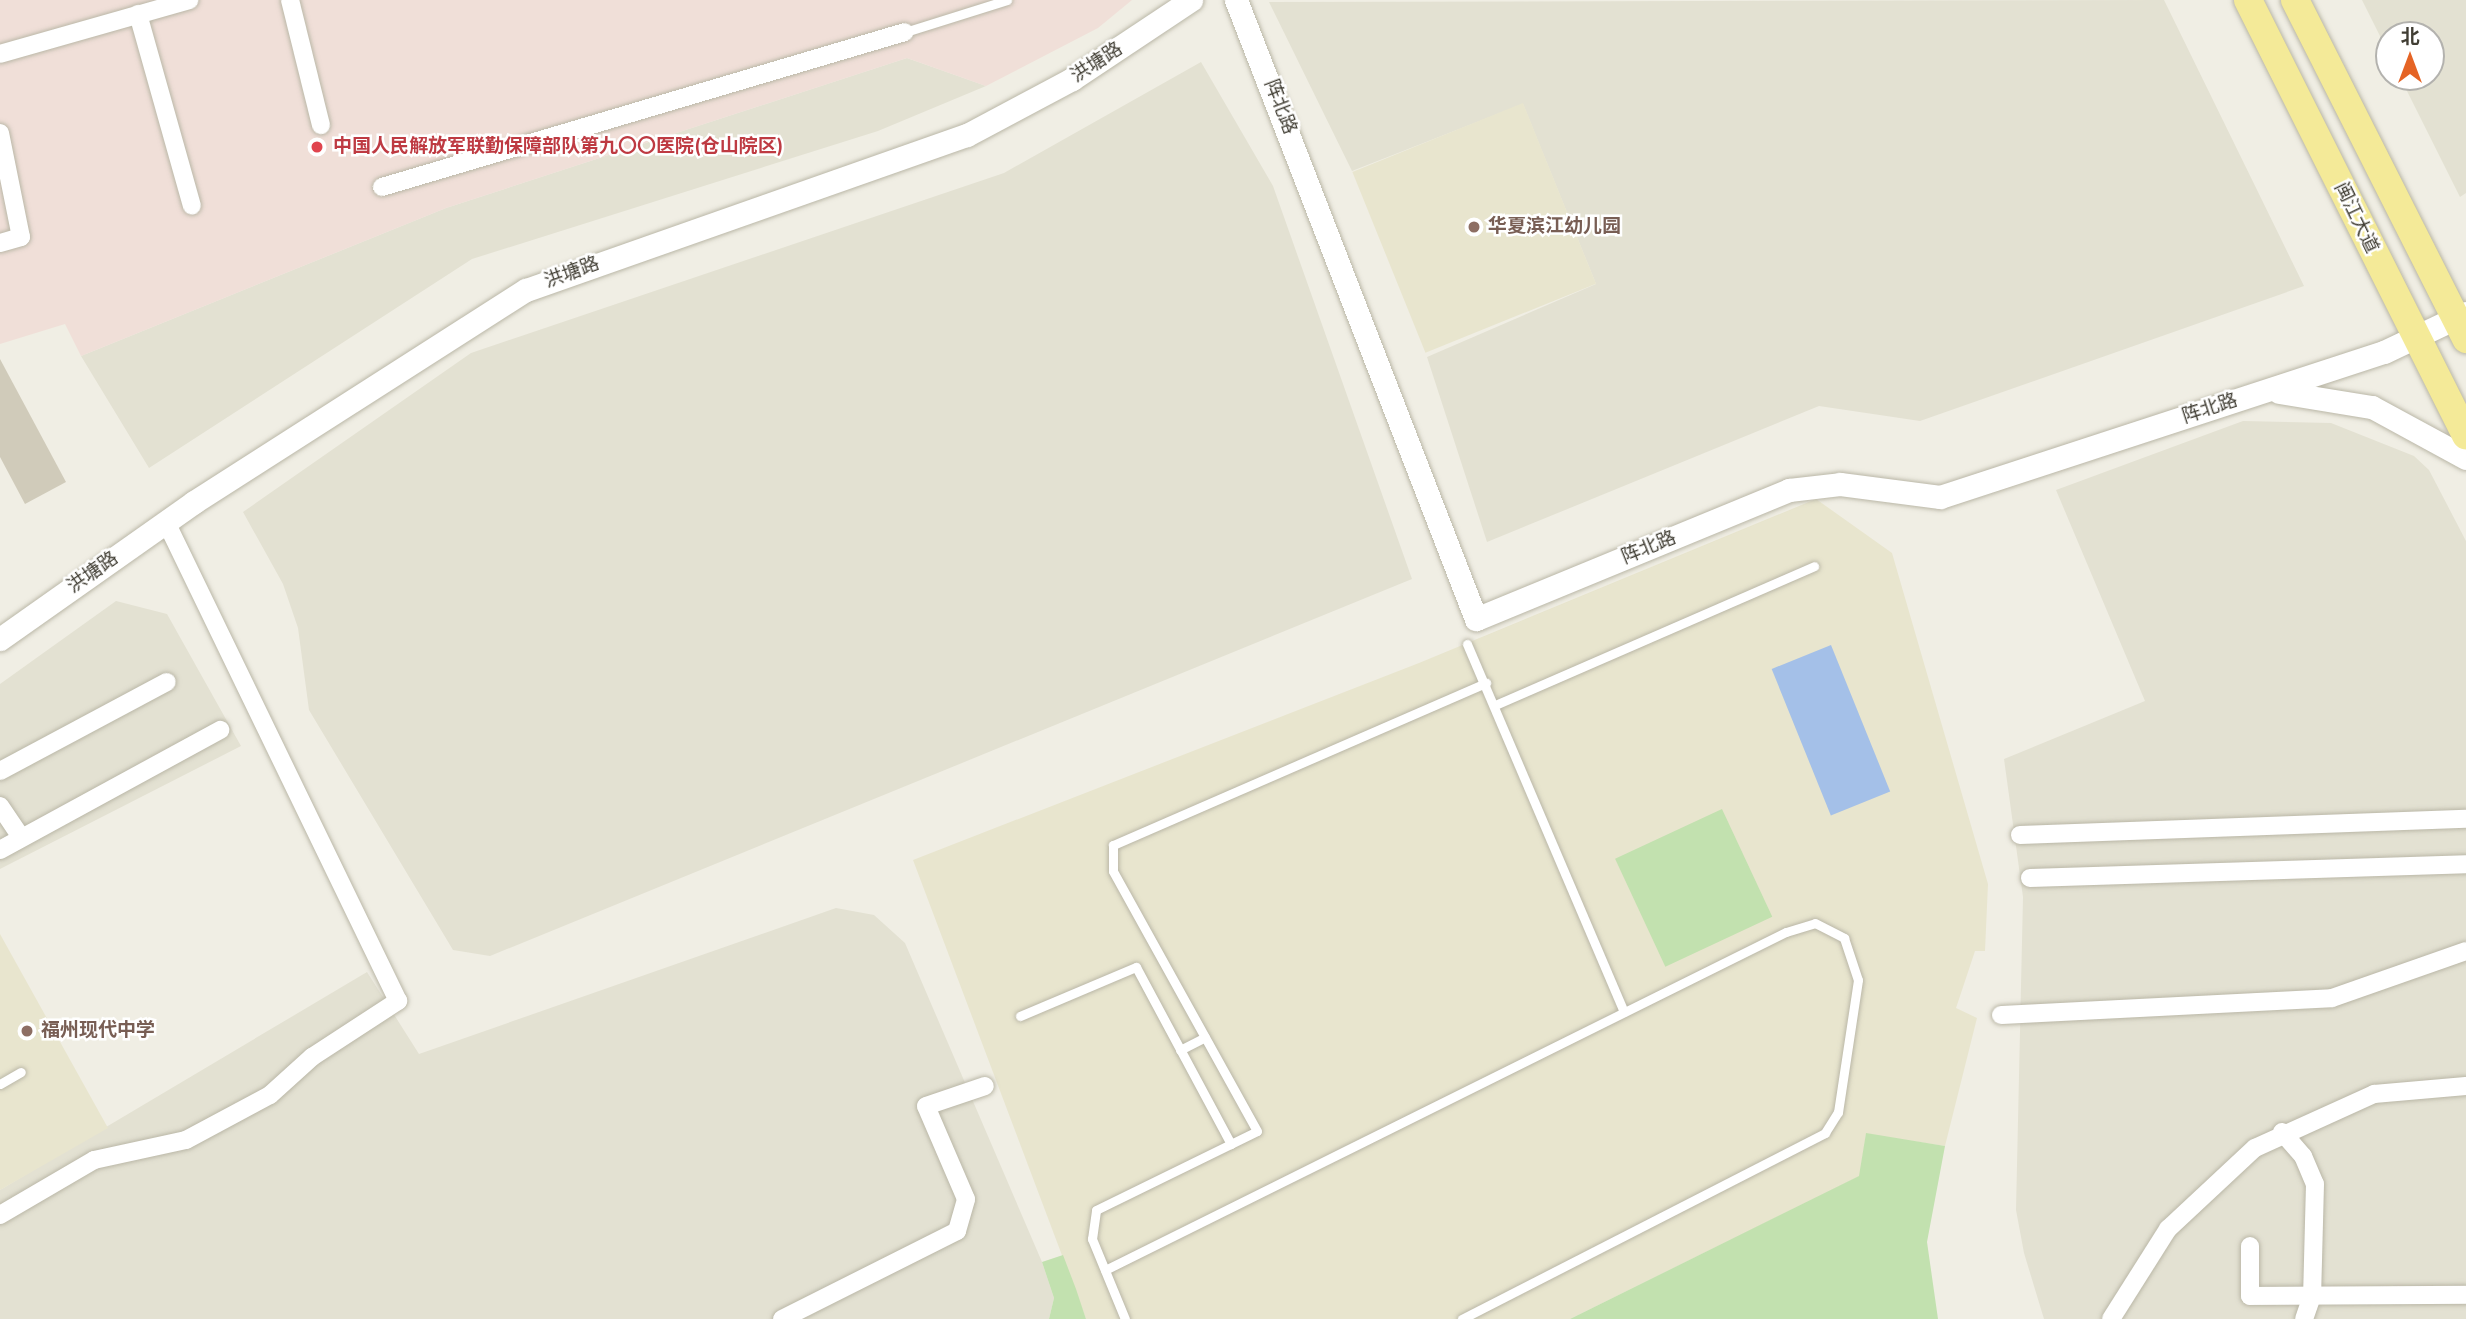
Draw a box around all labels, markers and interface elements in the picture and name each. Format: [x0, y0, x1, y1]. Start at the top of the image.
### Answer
north arrow [2375, 21, 2445, 91]
text: 北 [2400, 24, 2420, 50]
street label: 洪塘路 [1067, 38, 1127, 88]
street label: 阵北路 [1259, 76, 1301, 138]
place label: 中国人民解放军联勤保障部队第九〇〇医院(仓山院区) [333, 136, 784, 158]
marker: 中国人民解放军联勤保障部队第九〇〇医院(仓山院区) [307, 137, 327, 157]
street label: 闽江大道 [2329, 179, 2383, 257]
place label: 华夏滨江幼儿园 [1488, 216, 1621, 238]
marker: 华夏滨江幼儿园 [1466, 219, 1482, 235]
street label: 洪塘路 [541, 253, 603, 293]
street label: 阵北路 [2179, 389, 2241, 429]
street label: 阵北路 [1618, 527, 1680, 569]
street label: 洪塘路 [63, 547, 123, 599]
place label: 福州现代中学 [41, 1020, 155, 1042]
marker: 福州现代中学 [19, 1023, 35, 1039]

